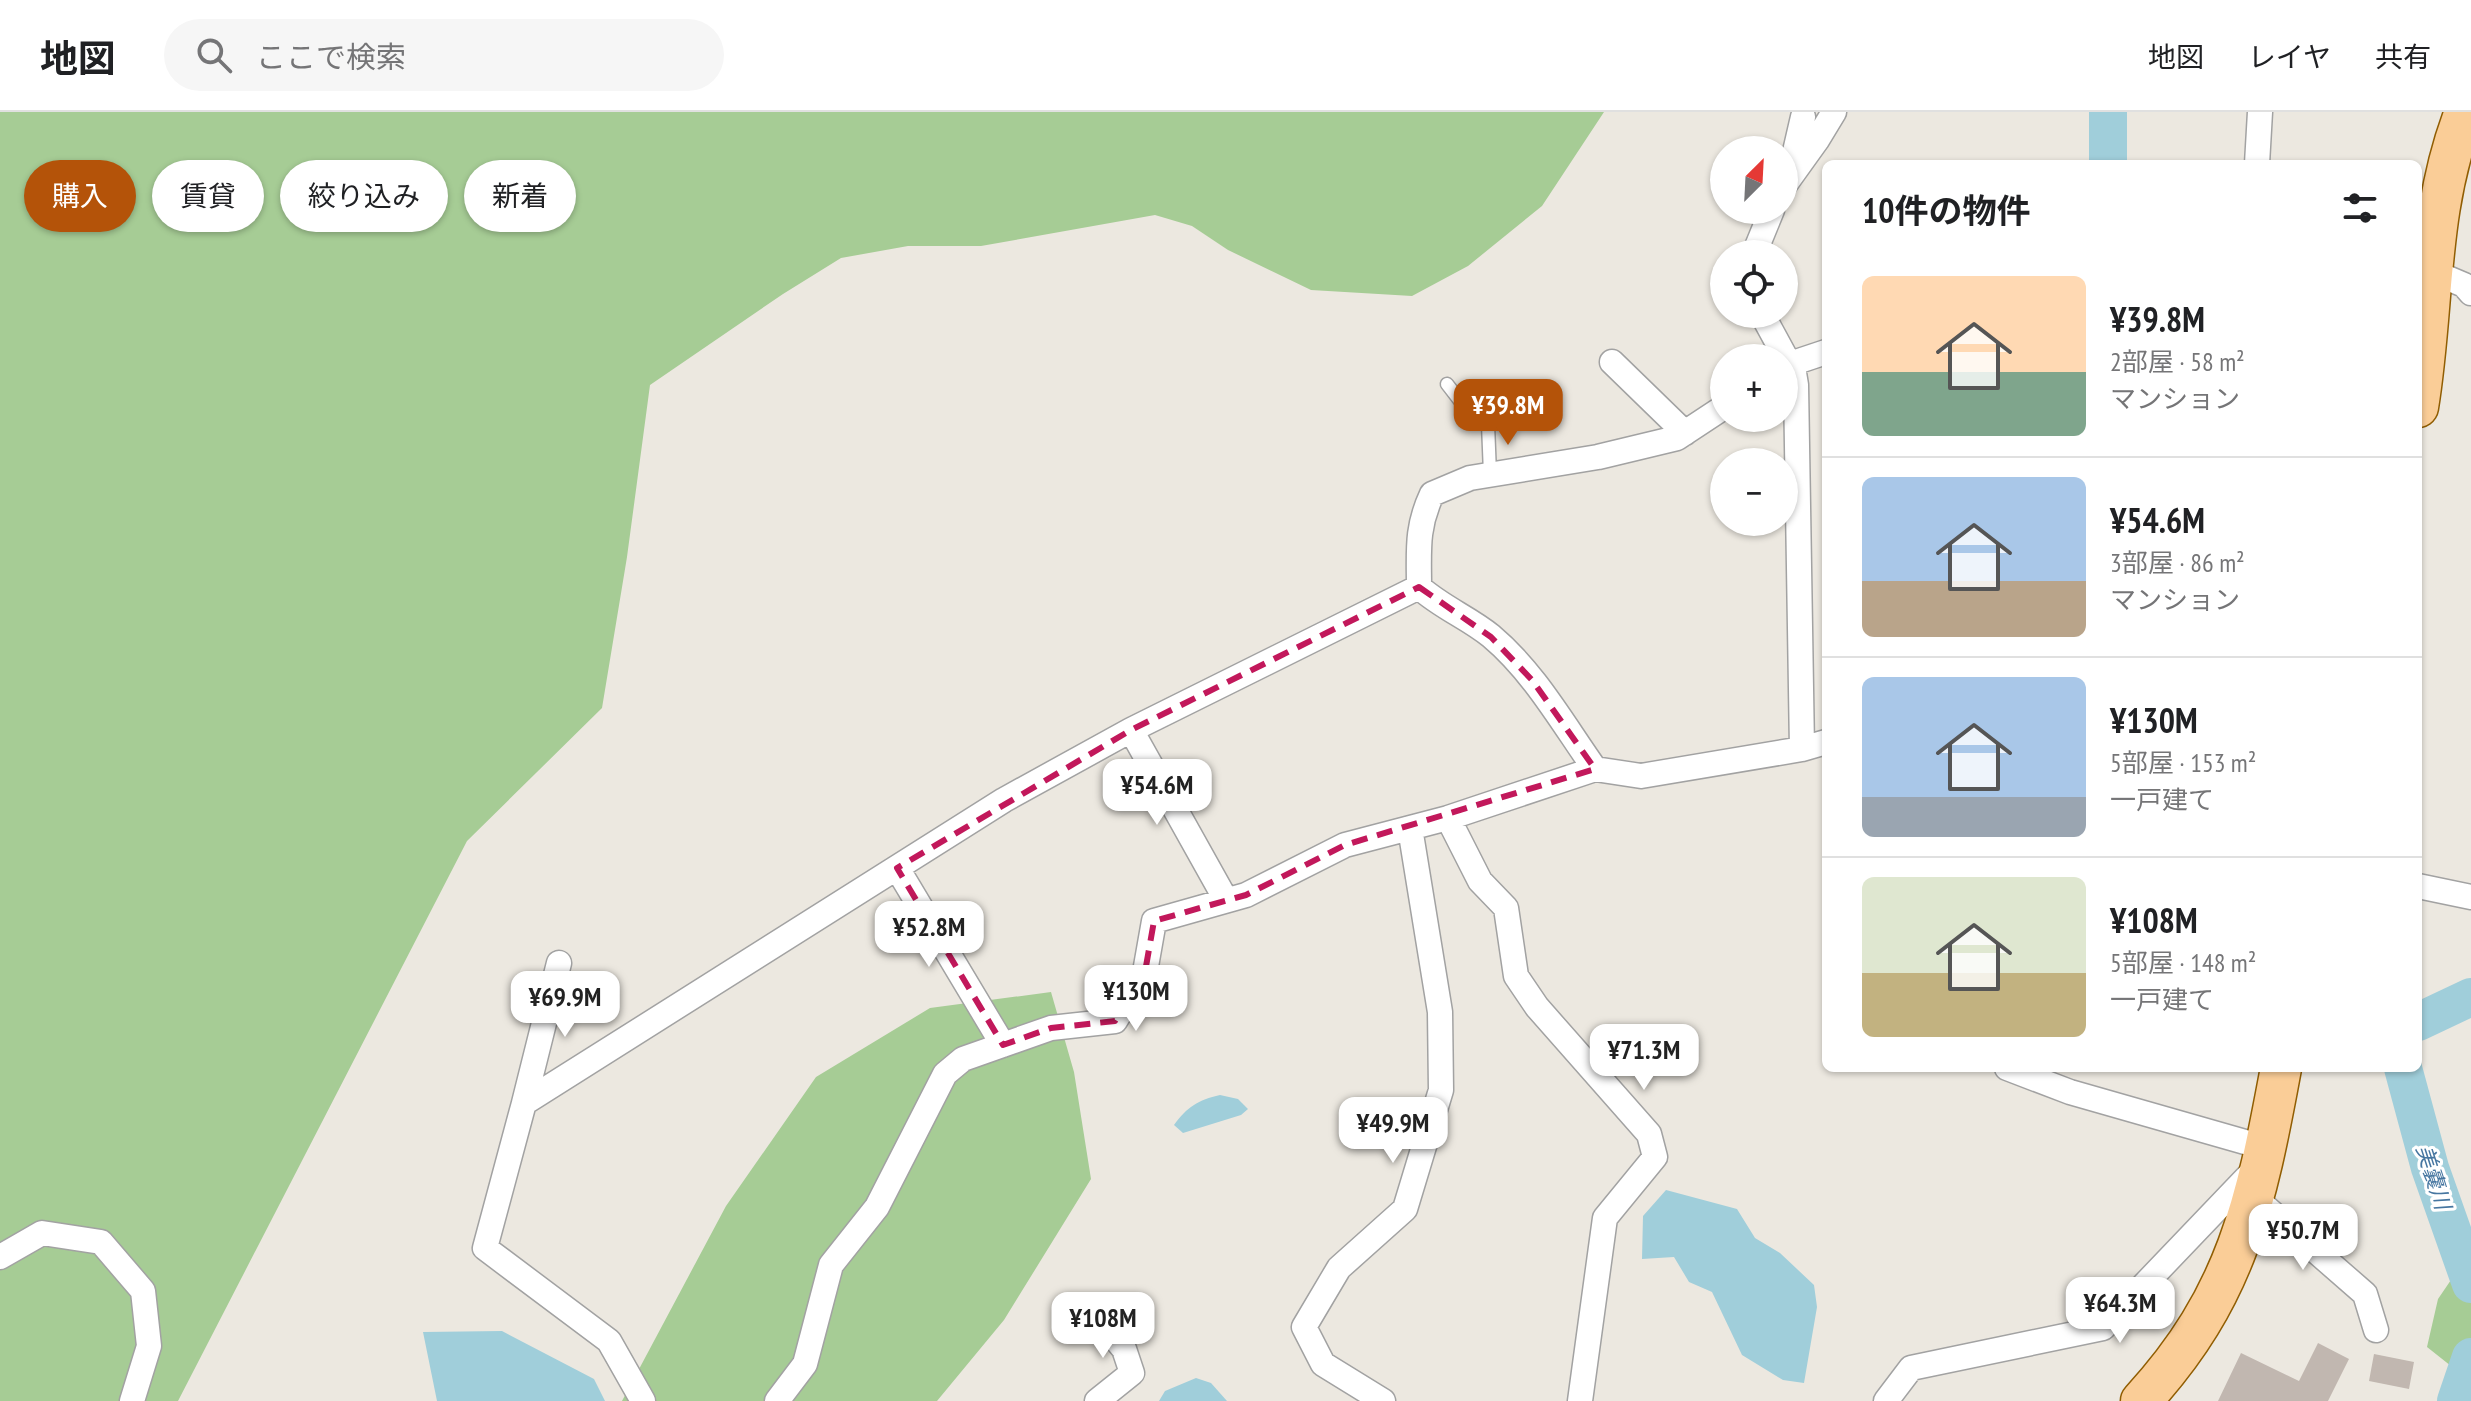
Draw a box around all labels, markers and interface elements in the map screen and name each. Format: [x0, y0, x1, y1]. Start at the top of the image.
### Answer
search box [164, 19, 724, 91]
text: 地図 [40, 33, 116, 82]
icon: search [192, 33, 236, 77]
text: ここで検索 [256, 37, 406, 76]
text: 地図 [2148, 38, 2204, 75]
text: レイヤ [2248, 38, 2331, 75]
text: 共有 [2375, 38, 2431, 75]
north arrow [1710, 136, 1798, 224]
map controls [1710, 136, 1798, 536]
chip: 購入 [24, 160, 136, 232]
chip: 賃貸 [152, 160, 264, 232]
chip: 絞り込み [280, 160, 448, 232]
chip: 新着 [464, 160, 576, 232]
icon: filters [2338, 186, 2382, 230]
text: 10件の物件 [1862, 188, 2031, 232]
button: locate [1710, 240, 1798, 328]
text: ¥39.8M [2110, 297, 2205, 341]
icon: home [1926, 308, 2022, 404]
button: + [1710, 344, 1798, 432]
text: 2部屋 · 58 m² [2110, 345, 2245, 378]
pin: ¥39.8M [1443, 379, 1573, 447]
text: マンション [2110, 382, 2240, 415]
text: ¥39.8M [1472, 388, 1544, 421]
button: − [1710, 448, 1798, 536]
text: ¥54.6M [2110, 498, 2205, 542]
icon: home [1926, 509, 2022, 605]
text: 3部屋 · 86 m² [2110, 546, 2245, 579]
text: マンション [2110, 583, 2240, 616]
text: ¥130M [2110, 698, 2198, 742]
icon: home [1926, 709, 2022, 805]
text: 5部屋 · 153 m² [2110, 746, 2256, 779]
pin: ¥54.6M [1092, 759, 1222, 827]
text: ¥54.6M [1121, 768, 1193, 801]
text: 一戸建て [2110, 783, 2214, 816]
text: ¥108M [2110, 898, 2198, 942]
pin: ¥52.8M [864, 901, 994, 969]
icon: home [1926, 909, 2022, 1005]
text: ¥52.8M [893, 910, 965, 943]
text: 5部屋 · 148 m² [2110, 946, 2256, 979]
pin: ¥130M [1080, 965, 1192, 1033]
pin: ¥69.9M [500, 971, 630, 1039]
text: ¥130M [1103, 974, 1169, 1007]
text: ¥69.9M [529, 980, 601, 1013]
text: 一戸建て [2110, 983, 2214, 1016]
pin: ¥71.3M [1579, 1024, 1709, 1092]
text: ¥71.3M [1608, 1033, 1680, 1066]
pin: ¥49.9M [1328, 1097, 1458, 1165]
text: ¥49.9M [1357, 1106, 1429, 1139]
water label: 美嚢川 [2410, 1141, 2458, 1215]
pin: ¥50.7M [2238, 1204, 2368, 1272]
text: ¥50.7M [2267, 1213, 2339, 1246]
pin: ¥64.3M [2055, 1277, 2185, 1345]
text: ¥64.3M [2084, 1286, 2156, 1319]
pin: ¥108M [1047, 1292, 1159, 1360]
text: ¥108M [1070, 1301, 1136, 1334]

